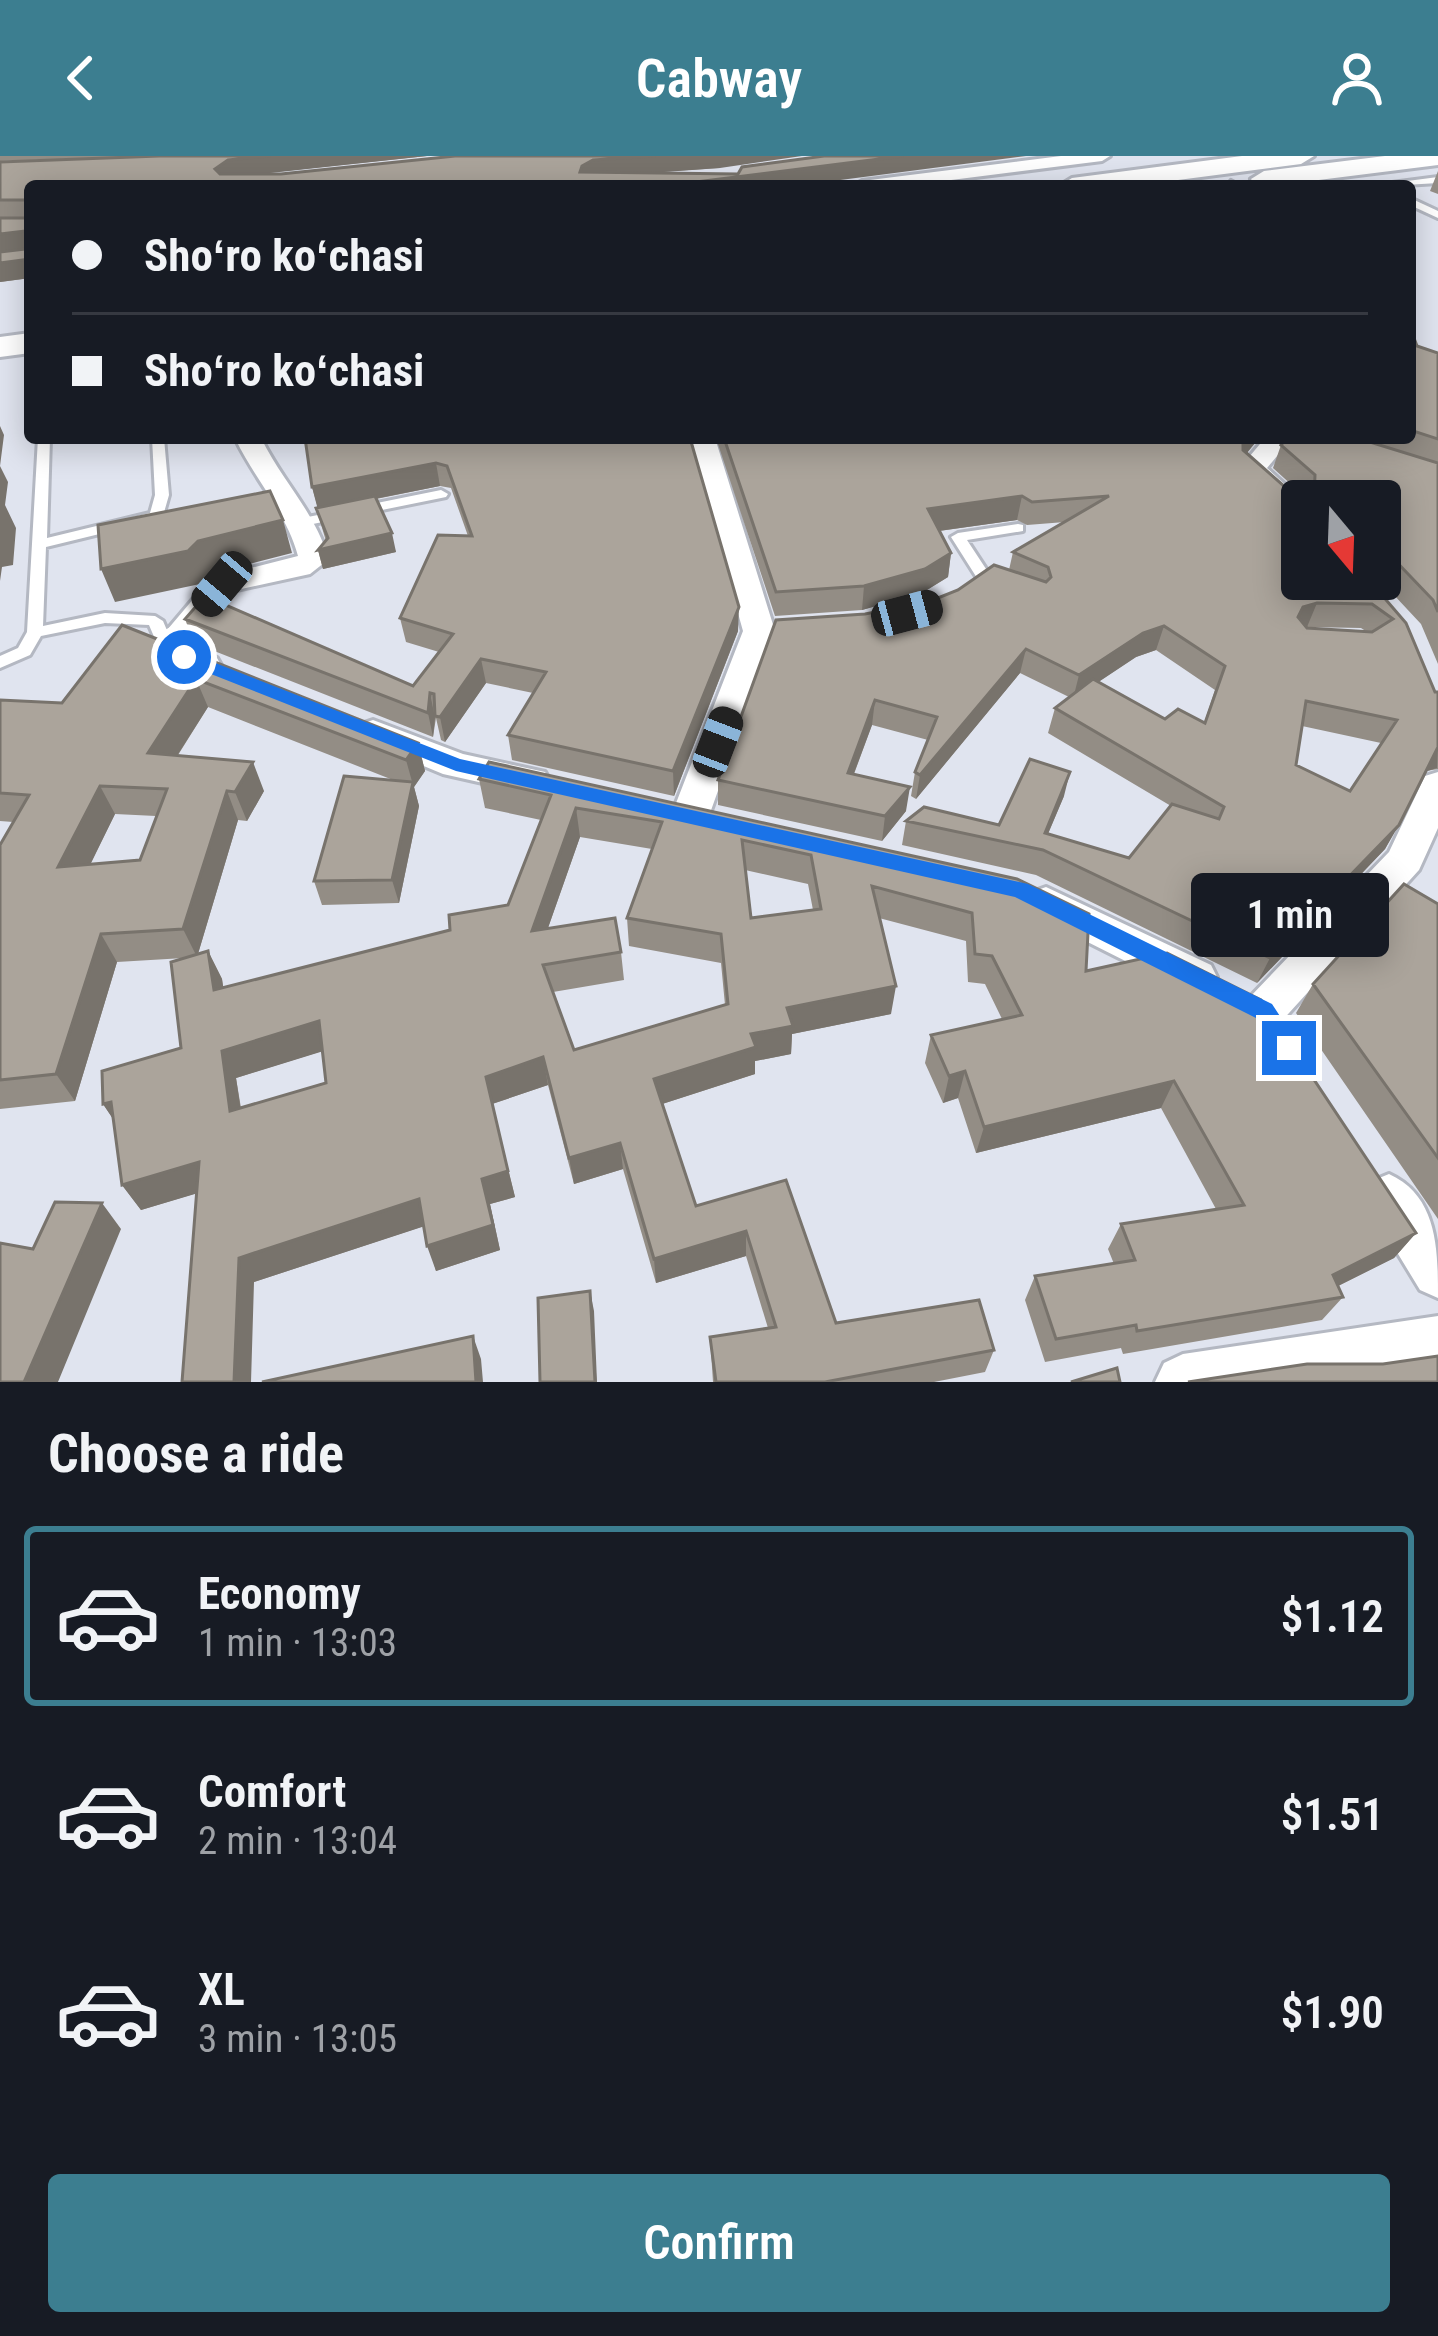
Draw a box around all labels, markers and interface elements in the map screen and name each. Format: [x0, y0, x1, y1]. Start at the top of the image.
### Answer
icon: back [48, 45, 114, 111]
icon: person [1324, 45, 1390, 111]
text: Cabway [636, 47, 802, 110]
text: Shoʻro koʻchasi [144, 229, 424, 282]
text: Shoʻro koʻchasi [144, 344, 424, 397]
north arrow [1281, 480, 1401, 600]
map controls [1281, 480, 1401, 600]
car [185, 545, 259, 623]
car [868, 586, 946, 640]
route start [157, 630, 211, 684]
car [688, 702, 748, 782]
callout: 1 min [1190, 874, 1388, 958]
text: 1 min [1247, 892, 1333, 938]
route end [1262, 1021, 1316, 1075]
text: Choose a ride [48, 1422, 344, 1485]
icon: car [54, 1562, 162, 1670]
text: Economy [198, 1567, 361, 1620]
text: $1.12 [1281, 1590, 1384, 1643]
text: 1 min · 13:03 [198, 1620, 397, 1666]
icon: car [54, 1760, 162, 1868]
text: Comfort [198, 1765, 346, 1818]
text: $1.51 [1281, 1788, 1384, 1841]
text: 2 min · 13:04 [198, 1818, 397, 1864]
icon: car [54, 1958, 162, 2066]
text: XL [198, 1963, 245, 2016]
text: $1.90 [1281, 1986, 1384, 2039]
text: 3 min · 13:05 [198, 2016, 397, 2062]
button: Confirm [48, 2174, 1390, 2312]

